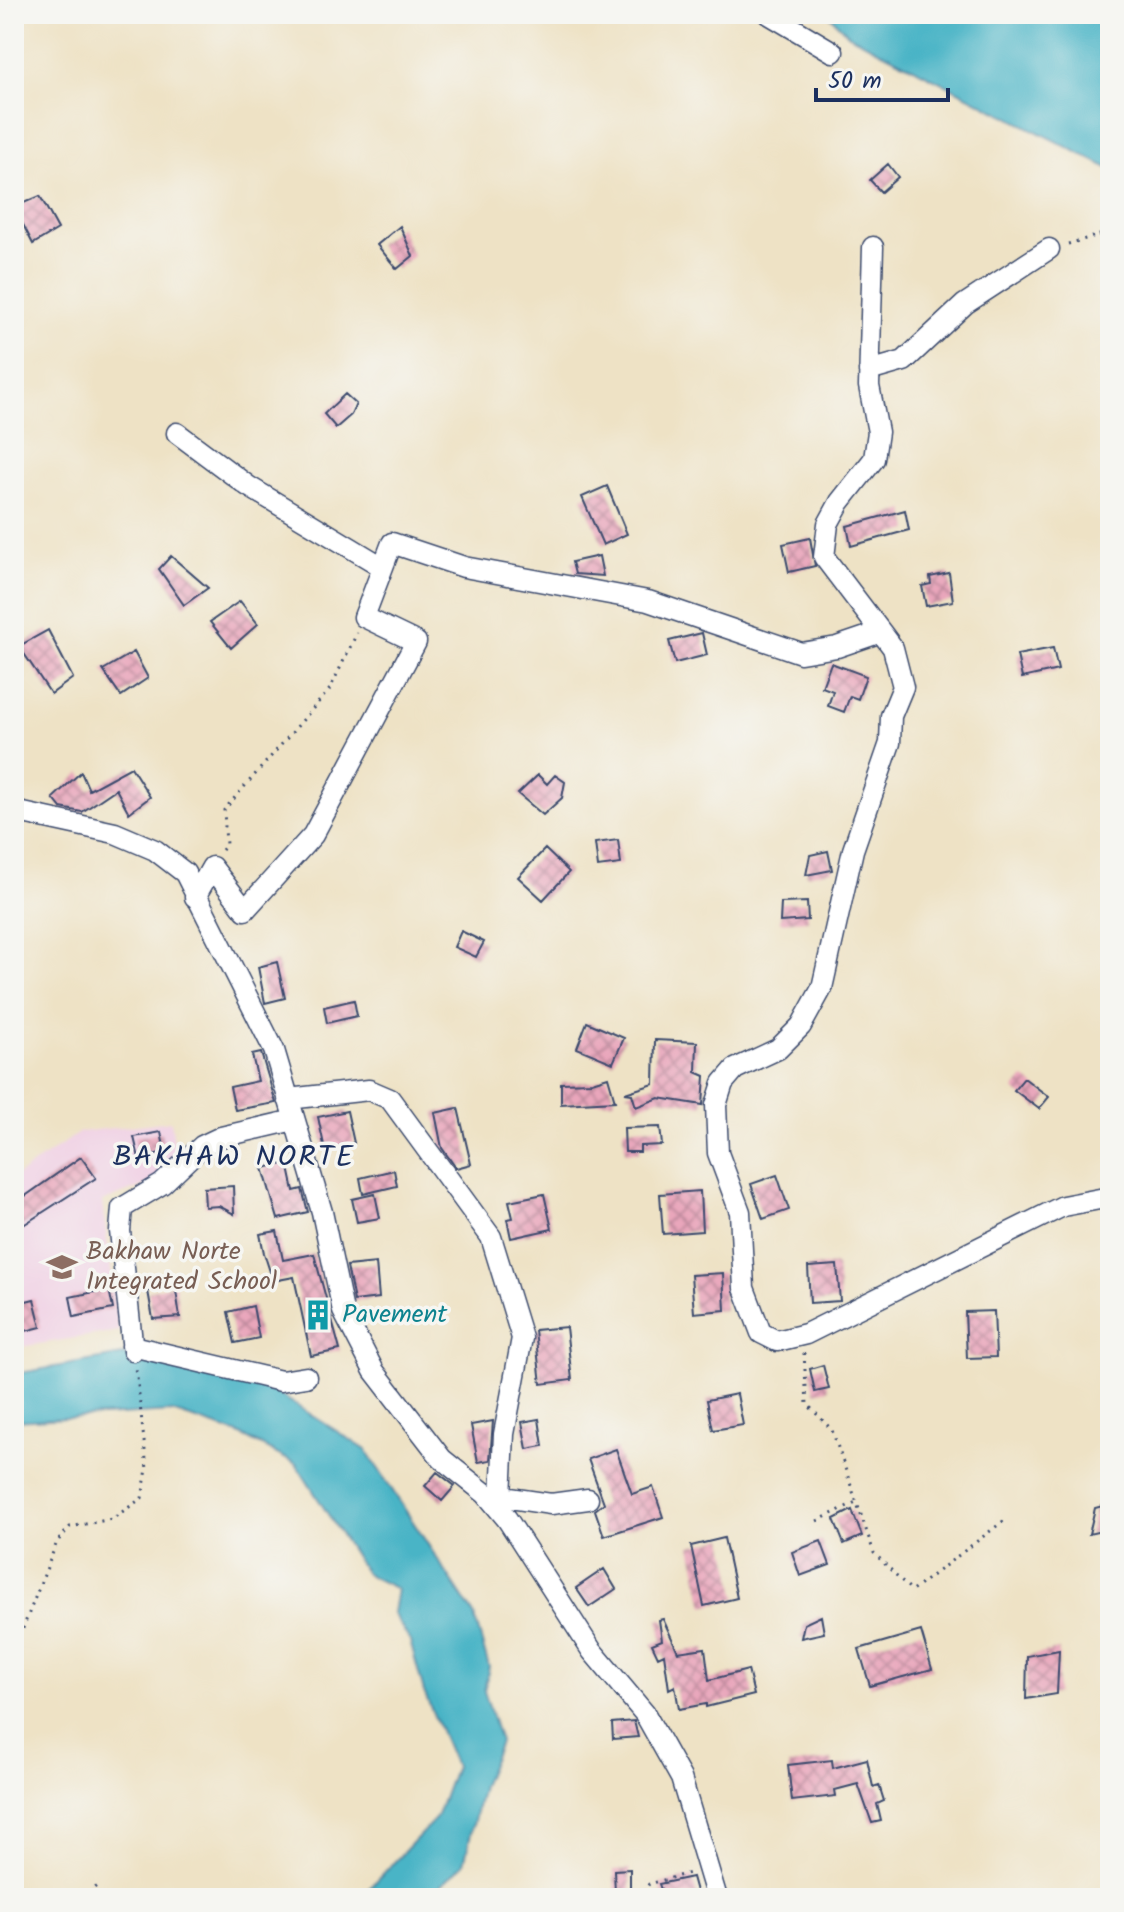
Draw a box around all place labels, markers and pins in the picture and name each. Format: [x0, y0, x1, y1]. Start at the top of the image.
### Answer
place label: Bakhaw Norte Integrated School [86, 1231, 277, 1303]
school or university icon: Bakhaw Norte Integrated School [45, 1250, 79, 1284]
place label: Pavement [342, 1294, 448, 1336]
building icon: Pavement [301, 1298, 335, 1332]

